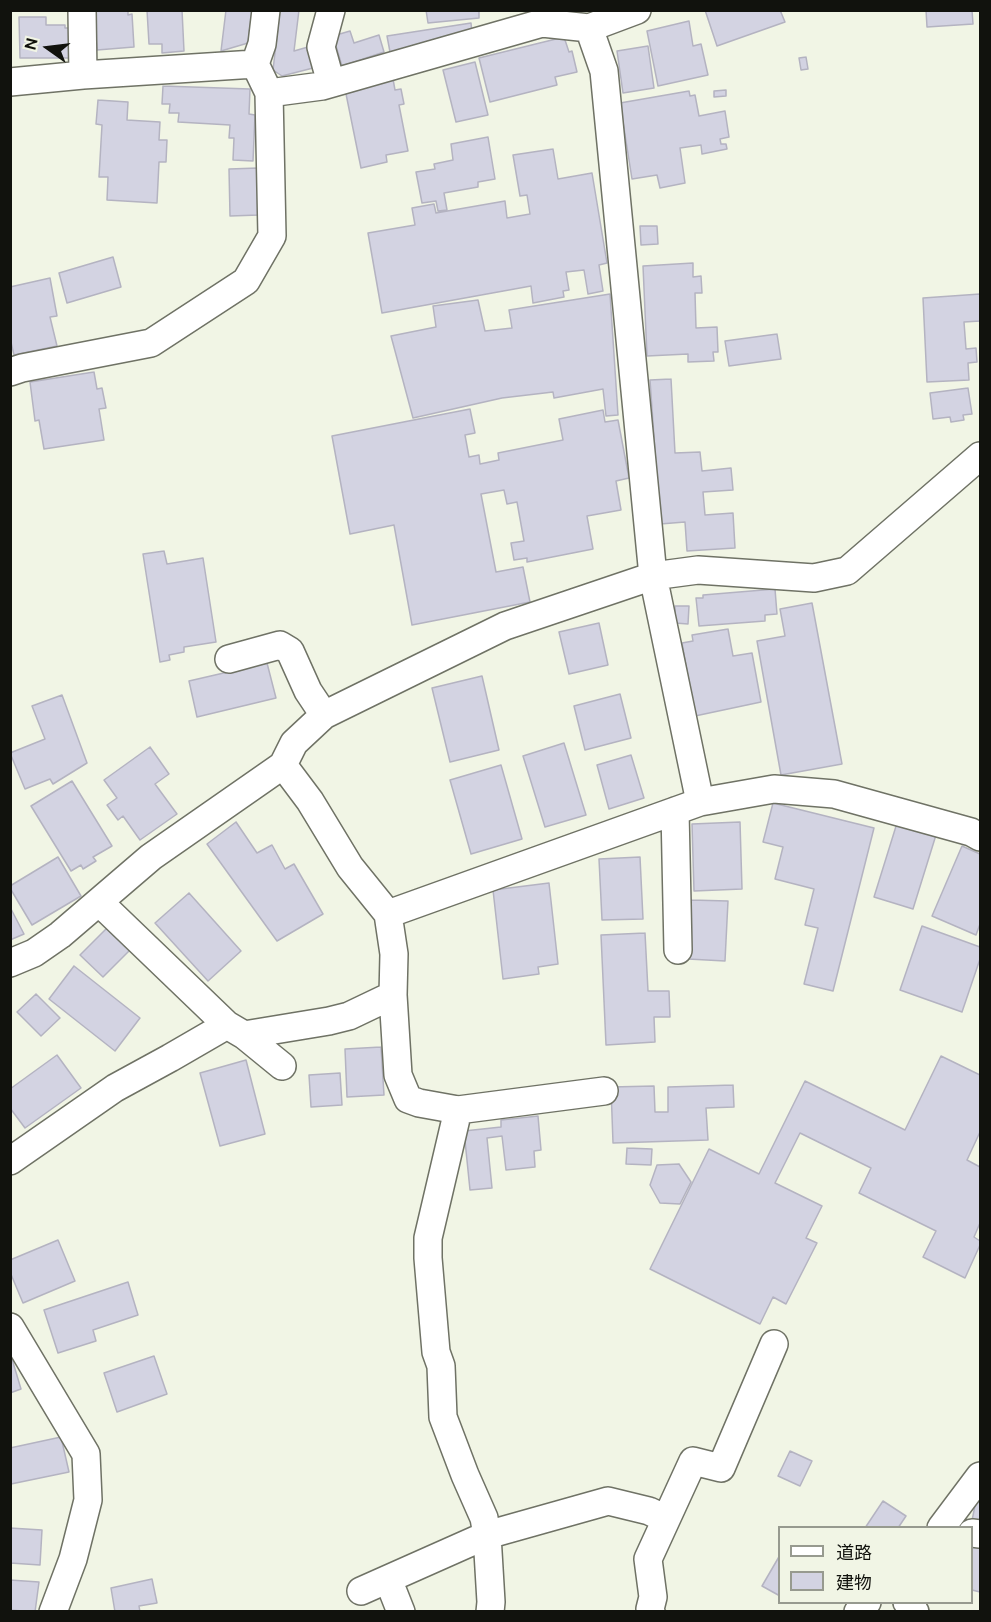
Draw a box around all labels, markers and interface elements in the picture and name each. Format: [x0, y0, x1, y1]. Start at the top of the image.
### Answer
north arrow [18, 18, 78, 78]
text: N [20, 36, 41, 52]
legend [778, 1526, 973, 1604]
text: 道路 [836, 1542, 872, 1562]
text: 建物 [836, 1572, 872, 1592]

